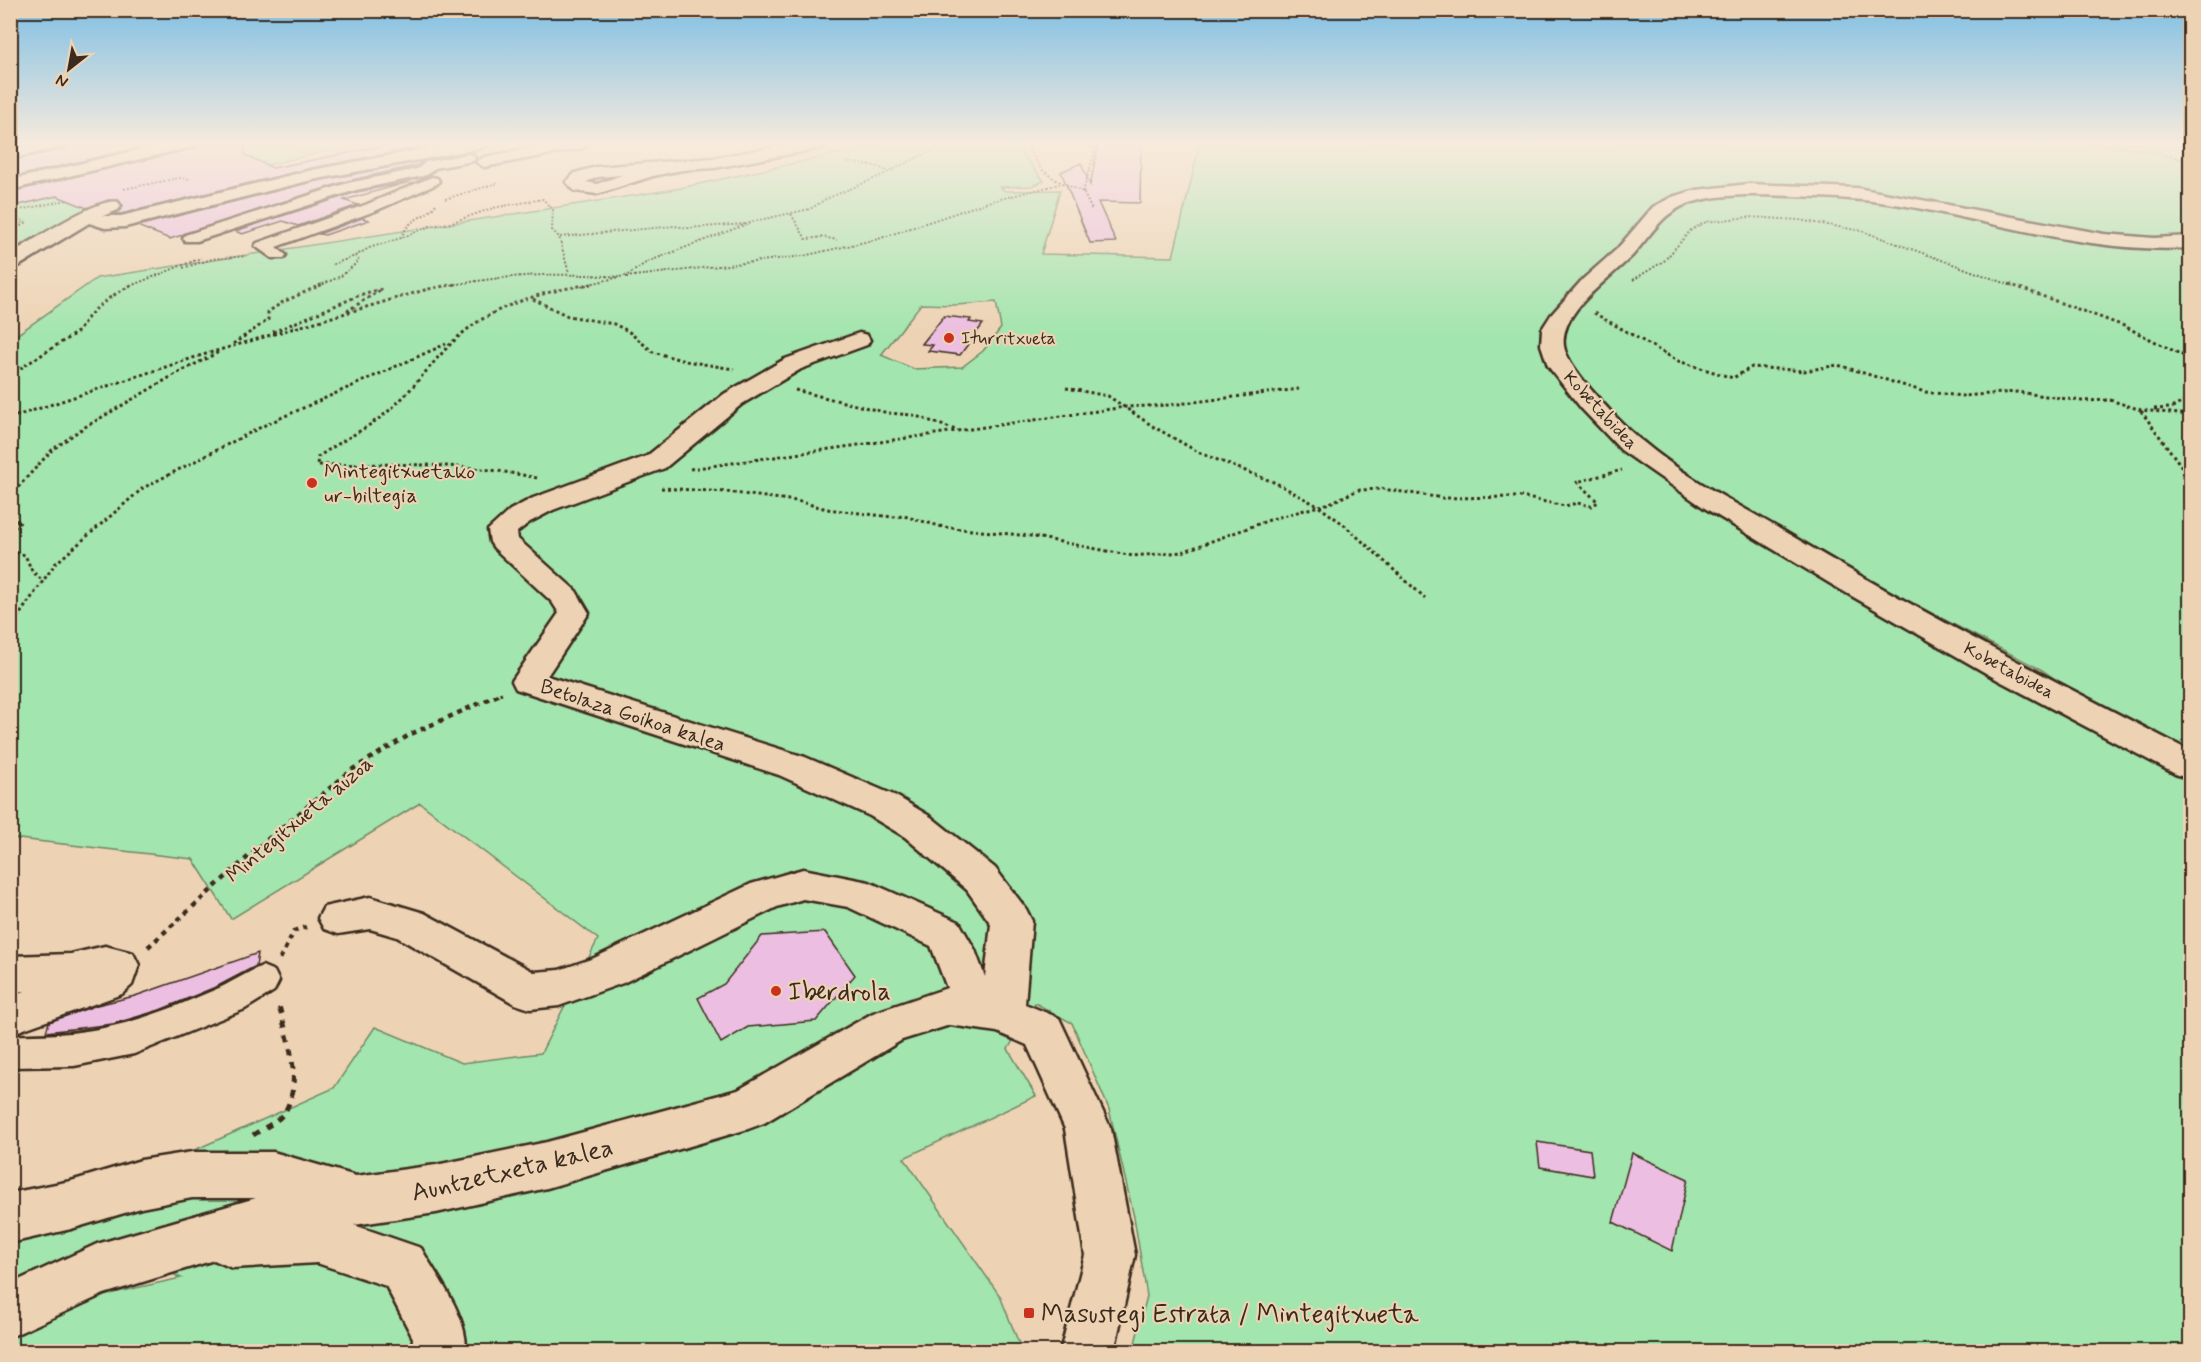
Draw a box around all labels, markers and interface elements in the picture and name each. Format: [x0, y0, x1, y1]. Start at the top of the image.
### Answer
north arrow [39, 39, 99, 99]
text: N [52, 69, 72, 92]
place label: Iturritxueta [961, 327, 1056, 351]
marker: Iturritxueta [942, 331, 956, 345]
street label: Kobetabidea [1558, 366, 1643, 455]
place label: Mintegitxuetako ur-biltegia [324, 458, 475, 510]
marker: Mintegitxuetako ur-biltegia [305, 476, 319, 490]
street label: Kobetabidea [1959, 637, 2058, 705]
street label: Betolaza Goikoa kalea [536, 673, 729, 759]
street label: Mintegitxueta auzoa [220, 750, 379, 890]
place label: Iberdrola [788, 976, 891, 1010]
marker: Iberdrola [769, 984, 783, 998]
street label: Auntzetxeta kalea [408, 1131, 617, 1211]
place label: Masustegi Estrata / Mintegitxueta [1041, 1298, 1419, 1332]
marker: Masustegi Estrata / Mintegitxueta [1022, 1306, 1036, 1320]

